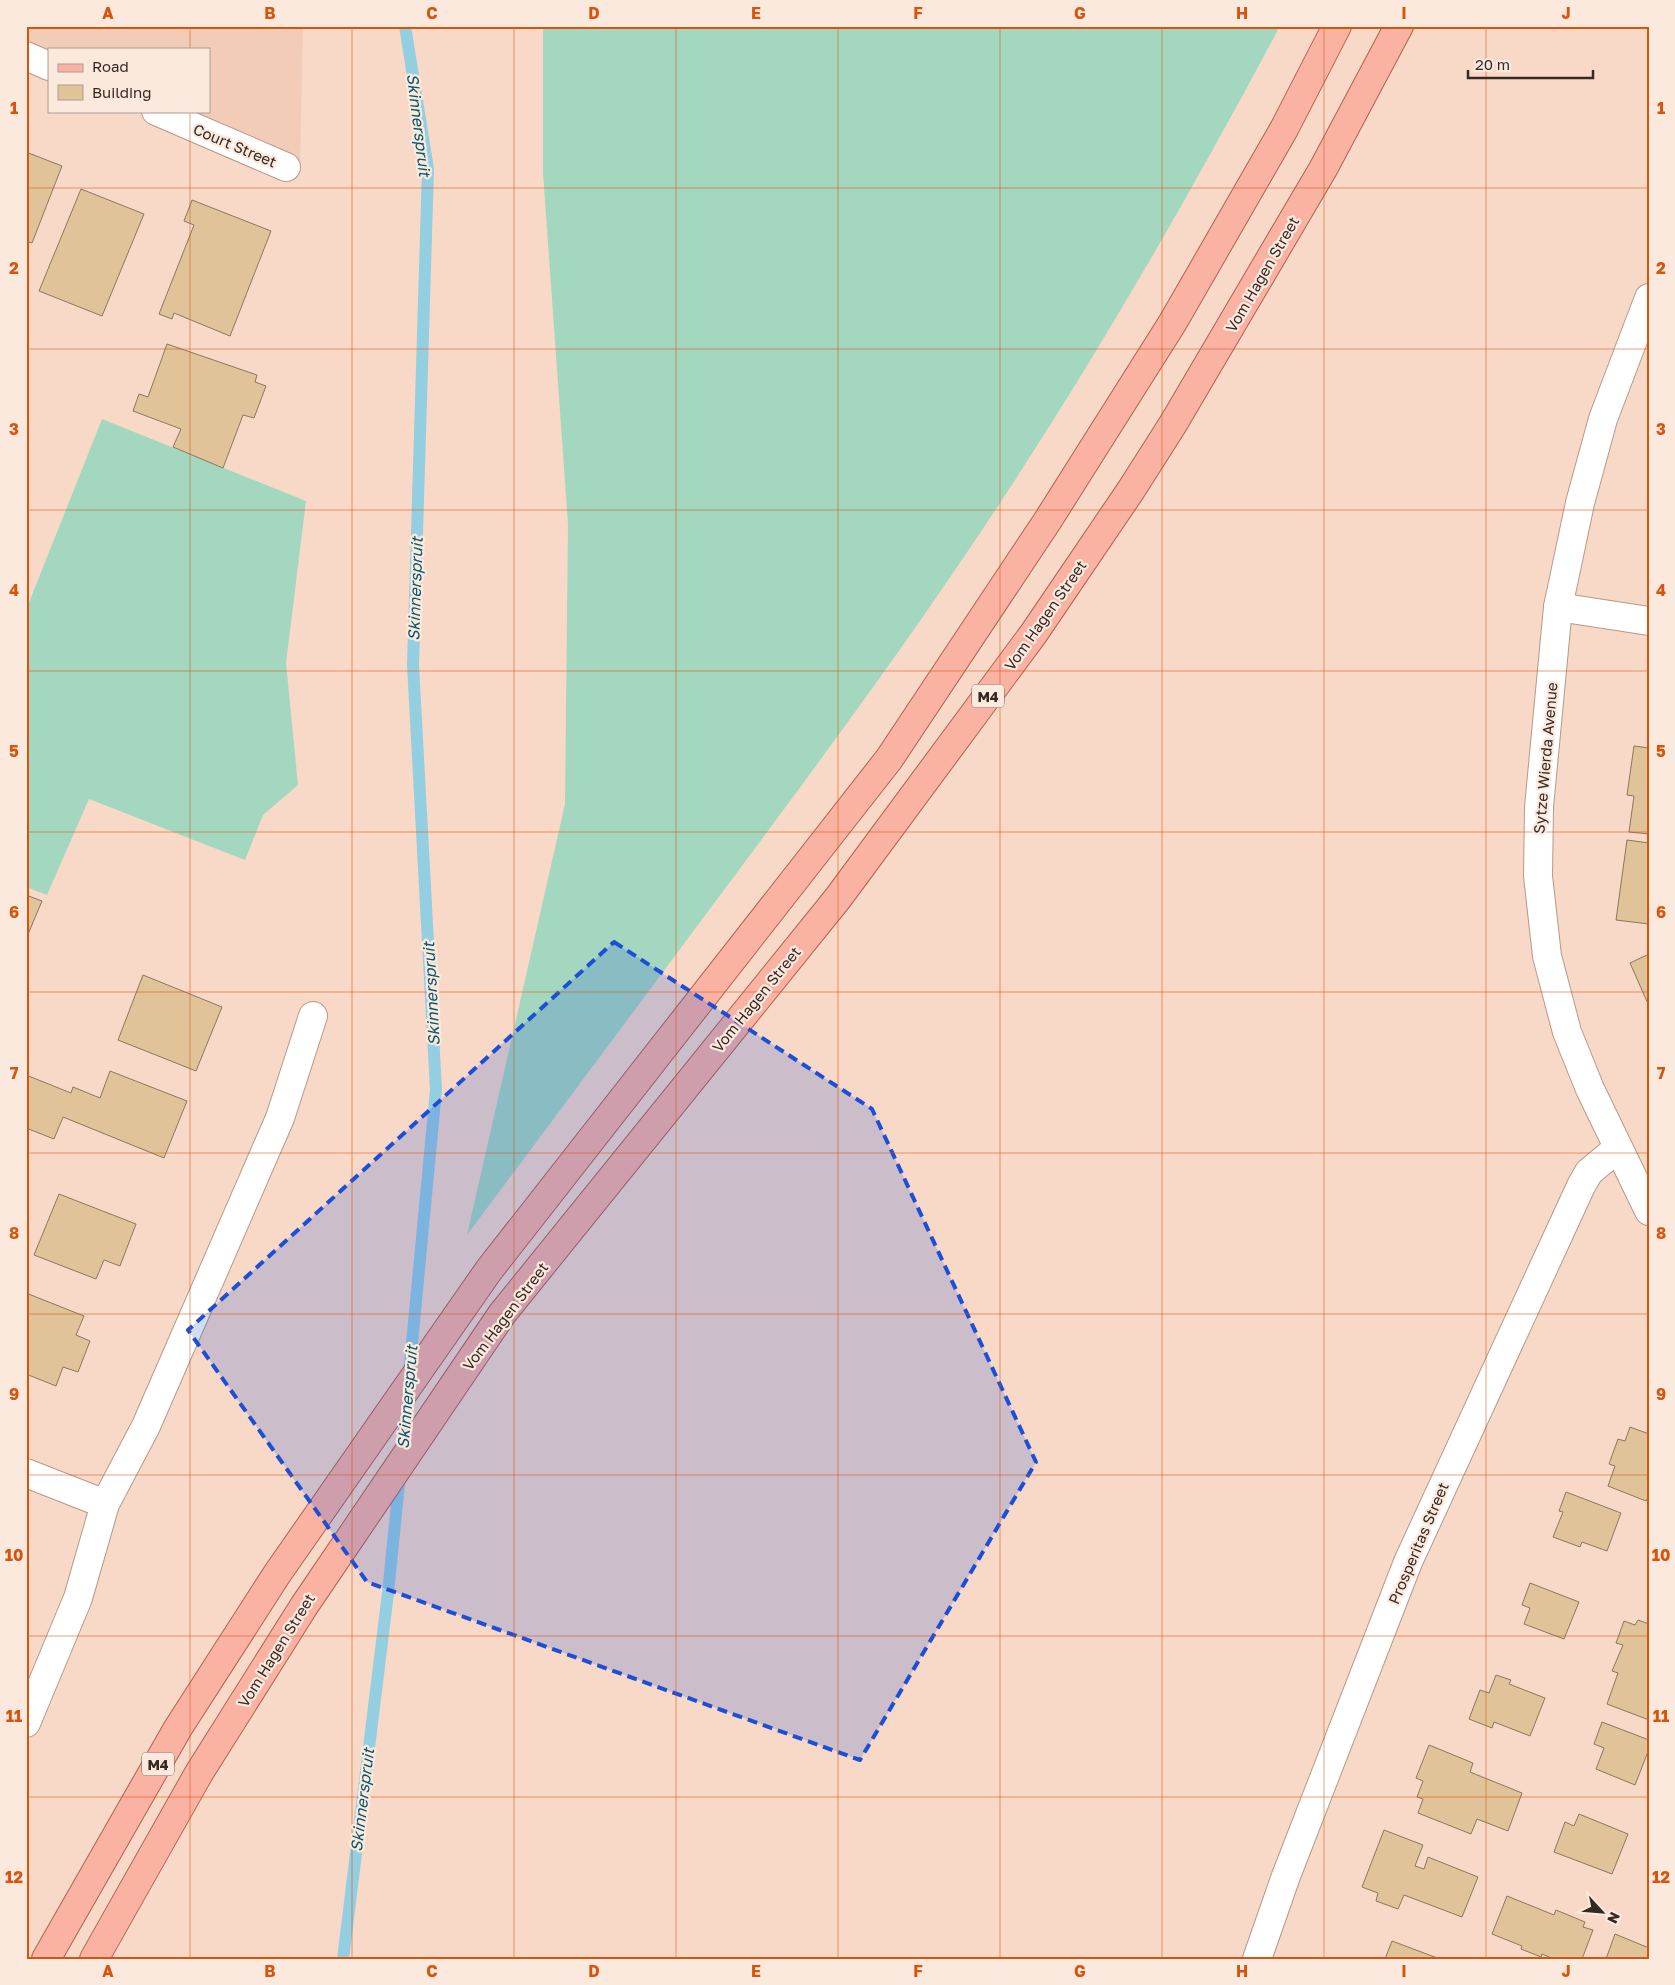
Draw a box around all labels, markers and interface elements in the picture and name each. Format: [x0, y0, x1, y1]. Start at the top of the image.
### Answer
text: A [102, 3, 114, 23]
text: B [264, 3, 276, 23]
text: C [426, 3, 438, 23]
text: D [588, 3, 600, 23]
text: E [751, 3, 761, 23]
text: F [913, 3, 923, 23]
text: G [1074, 3, 1086, 23]
text: H [1236, 3, 1248, 23]
text: I [1401, 3, 1407, 23]
text: J [1561, 3, 1571, 23]
legend [48, 48, 210, 112]
scale bar [1468, 48, 1592, 80]
text: 20 m [1475, 55, 1510, 73]
text: Road [92, 57, 129, 75]
water label: Skinnerspruit [403, 72, 435, 179]
text: Building [92, 83, 152, 101]
text: 1 [10, 98, 18, 118]
text: 1 [1657, 98, 1665, 118]
street label: Court Street [191, 119, 279, 171]
street label: Vom Hagen Street [1222, 213, 1302, 335]
text: 2 [9, 258, 19, 278]
text: 2 [1656, 258, 1666, 278]
text: 3 [9, 419, 19, 439]
text: 3 [1656, 419, 1666, 439]
water label: Skinnerspruit [403, 535, 427, 641]
street label: Vom Hagen Street [1000, 556, 1090, 674]
text: 4 [9, 580, 19, 600]
text: 4 [1656, 580, 1666, 600]
street label: Sytze Wierda Avenue [1529, 681, 1561, 834]
road number: M4 [972, 684, 1004, 708]
text: 5 [9, 741, 19, 761]
text: 5 [1656, 741, 1666, 761]
text: 6 [9, 902, 19, 922]
text: 6 [1656, 902, 1666, 922]
water label: Skinnerspruit [418, 940, 444, 1046]
street label: Vom Hagen Street [708, 943, 804, 1055]
text: 7 [10, 1063, 19, 1083]
text: 7 [1657, 1063, 1666, 1083]
text: 8 [9, 1223, 19, 1243]
text: 8 [1656, 1223, 1666, 1243]
street label: Vom Hagen Street [459, 1259, 551, 1373]
water label: Skinnerspruit [393, 1343, 422, 1450]
text: 9 [9, 1384, 19, 1404]
text: 9 [1656, 1384, 1666, 1404]
street label: Prosperitas Street [1384, 1479, 1452, 1607]
text: 10 [5, 1545, 23, 1565]
text: 10 [1652, 1545, 1670, 1565]
street label: Vom Hagen Street [234, 1590, 318, 1710]
text: 11 [6, 1706, 22, 1726]
text: 11 [1653, 1706, 1669, 1726]
water label: Skinnerspruit [346, 1746, 378, 1853]
road number: M4 [142, 1752, 174, 1776]
text: 12 [5, 1867, 23, 1887]
text: 12 [1652, 1867, 1670, 1887]
north arrow [1578, 1888, 1628, 1938]
text: N [1604, 1909, 1624, 1926]
text: A [102, 1961, 114, 1981]
text: B [264, 1961, 276, 1981]
text: C [426, 1961, 438, 1981]
text: D [588, 1961, 600, 1981]
text: E [751, 1961, 761, 1981]
text: F [913, 1961, 923, 1981]
text: G [1074, 1961, 1086, 1981]
text: H [1236, 1961, 1248, 1981]
text: I [1401, 1961, 1407, 1981]
text: J [1561, 1961, 1571, 1981]

